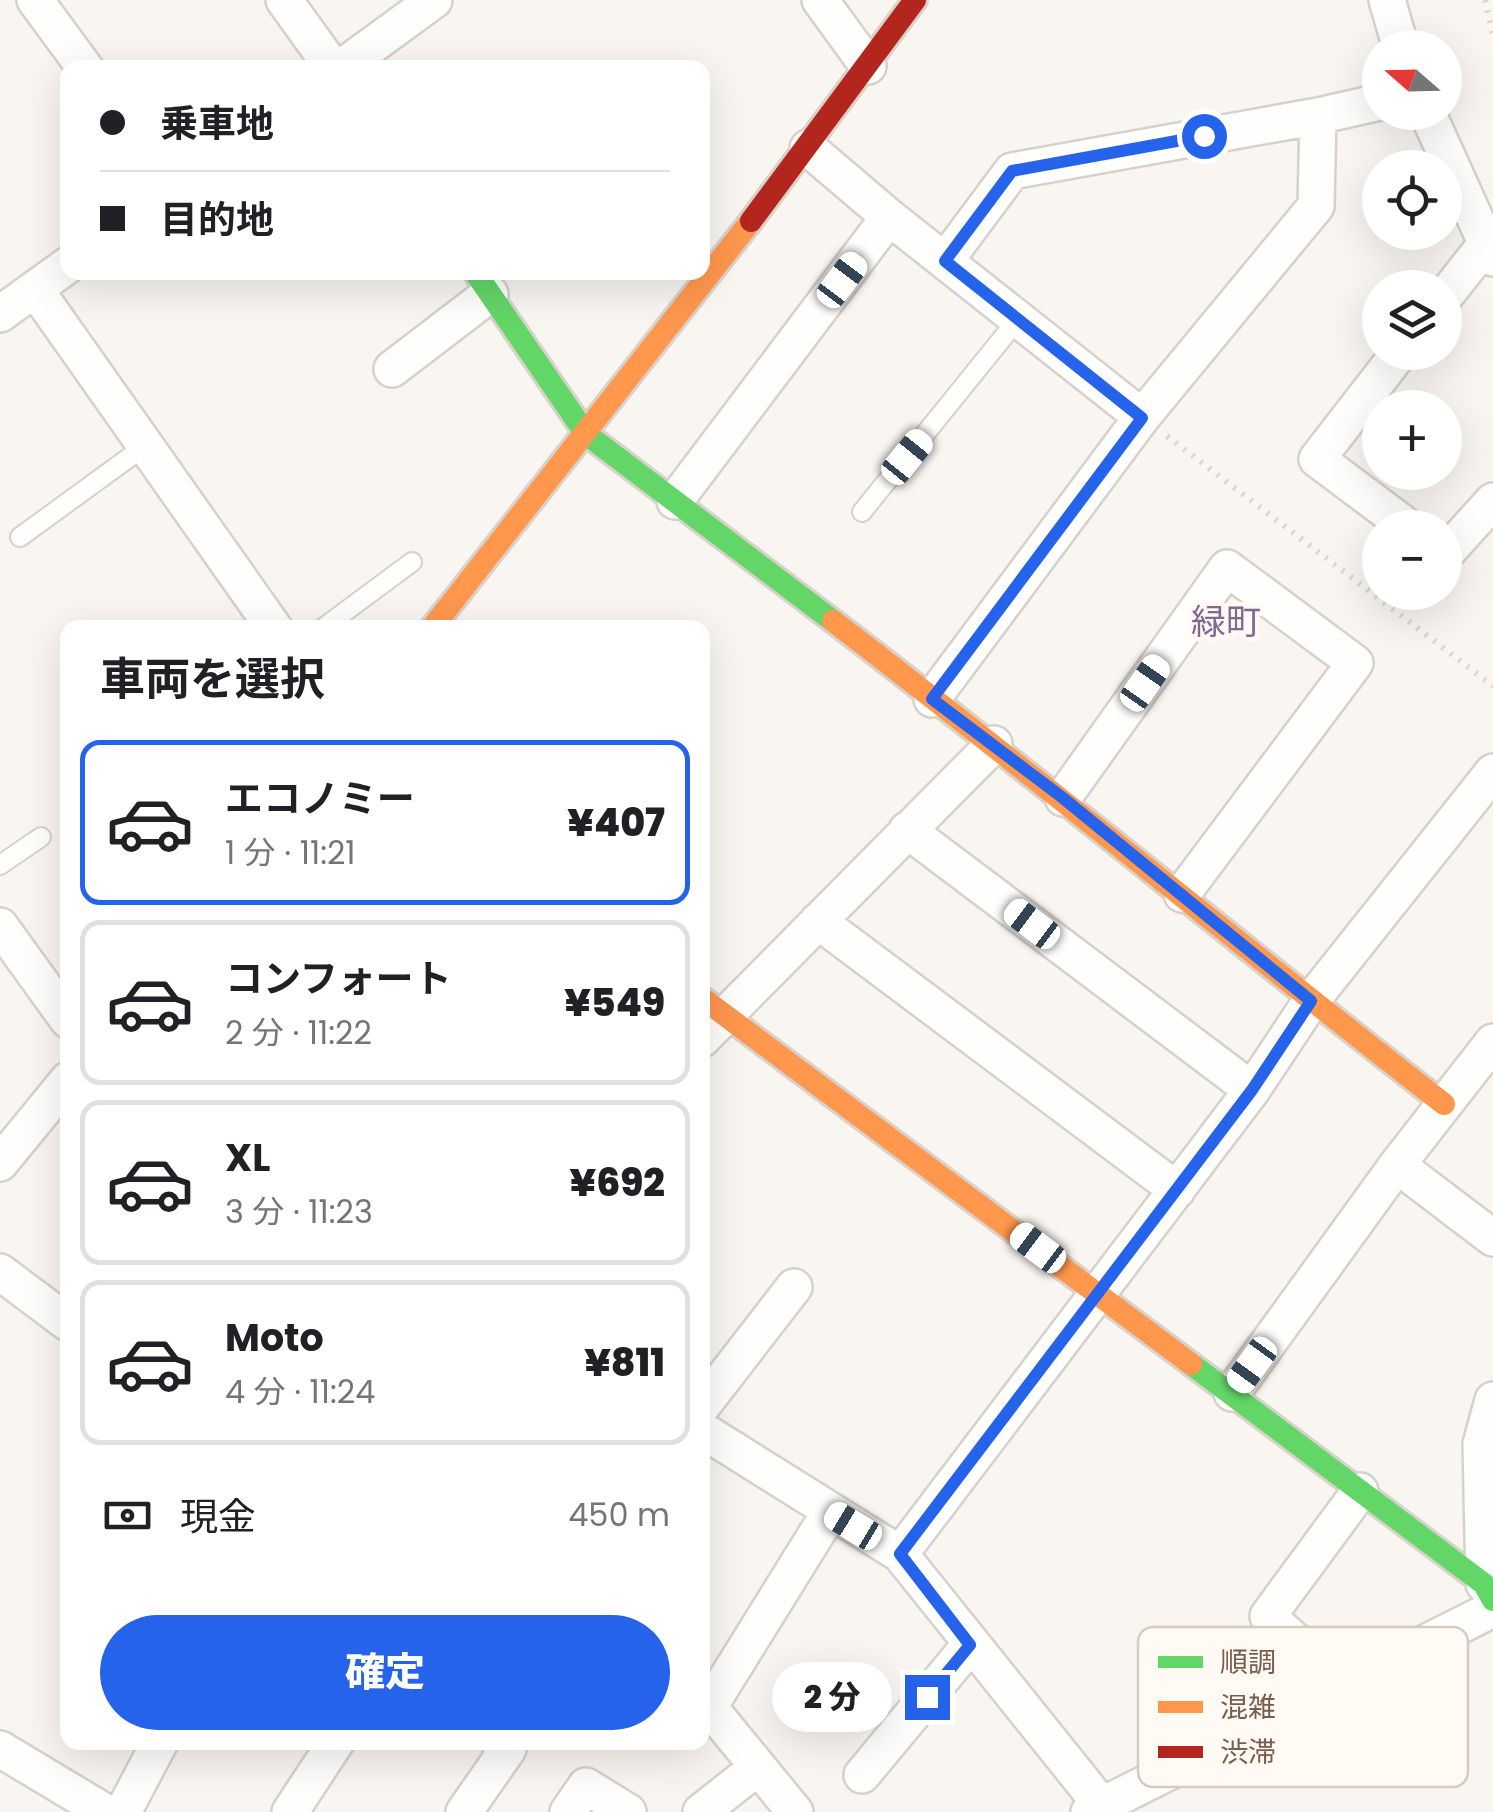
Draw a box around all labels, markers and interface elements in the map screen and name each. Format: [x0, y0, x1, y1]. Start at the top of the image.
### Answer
north arrow [1362, 30, 1462, 130]
map controls [1362, 30, 1462, 610]
text: 乗車地 [160, 97, 274, 150]
route start [1182, 114, 1227, 159]
button: locate [1362, 150, 1462, 250]
text: 目的地 [160, 193, 274, 246]
car [812, 247, 872, 313]
button: layers [1362, 270, 1462, 370]
button: + [1362, 390, 1462, 490]
car [876, 424, 938, 490]
button: − [1362, 510, 1462, 610]
district label: 緑町 [1191, 597, 1261, 646]
text: 車両を選択 [100, 648, 325, 711]
car [1116, 650, 1174, 716]
text: エコノミー [225, 772, 415, 825]
icon: car [105, 778, 195, 868]
text: ¥407 [567, 796, 665, 849]
text: 1 分 · 11:21 [225, 830, 356, 875]
car [999, 894, 1065, 954]
text: コンフォート [225, 952, 452, 1005]
icon: car [105, 958, 195, 1048]
text: ¥549 [564, 976, 665, 1029]
text: 2 分 · 11:22 [225, 1010, 372, 1055]
text: XL [225, 1131, 270, 1184]
icon: car [105, 1138, 195, 1228]
text: ¥692 [570, 1156, 665, 1209]
text: 3 分 · 11:23 [225, 1189, 373, 1234]
car [1005, 1218, 1071, 1278]
text: Moto [225, 1311, 324, 1364]
icon: car [105, 1318, 195, 1408]
car [1222, 1332, 1282, 1398]
text: ¥811 [584, 1336, 665, 1389]
text: 4 分 · 11:24 [225, 1369, 375, 1414]
icon: cash [100, 1488, 155, 1543]
text: 現金 [180, 1490, 256, 1543]
text: 450 m [568, 1492, 670, 1537]
car [820, 1498, 886, 1554]
button: 確定 [100, 1615, 670, 1730]
legend [1138, 1627, 1468, 1787]
text: 順調 [1220, 1643, 1276, 1682]
callout: 2 分 [772, 1662, 892, 1732]
text: 2 分 [804, 1674, 860, 1719]
route end [905, 1675, 950, 1720]
text: 混雑 [1220, 1688, 1276, 1727]
text: 渋滞 [1220, 1733, 1276, 1772]

